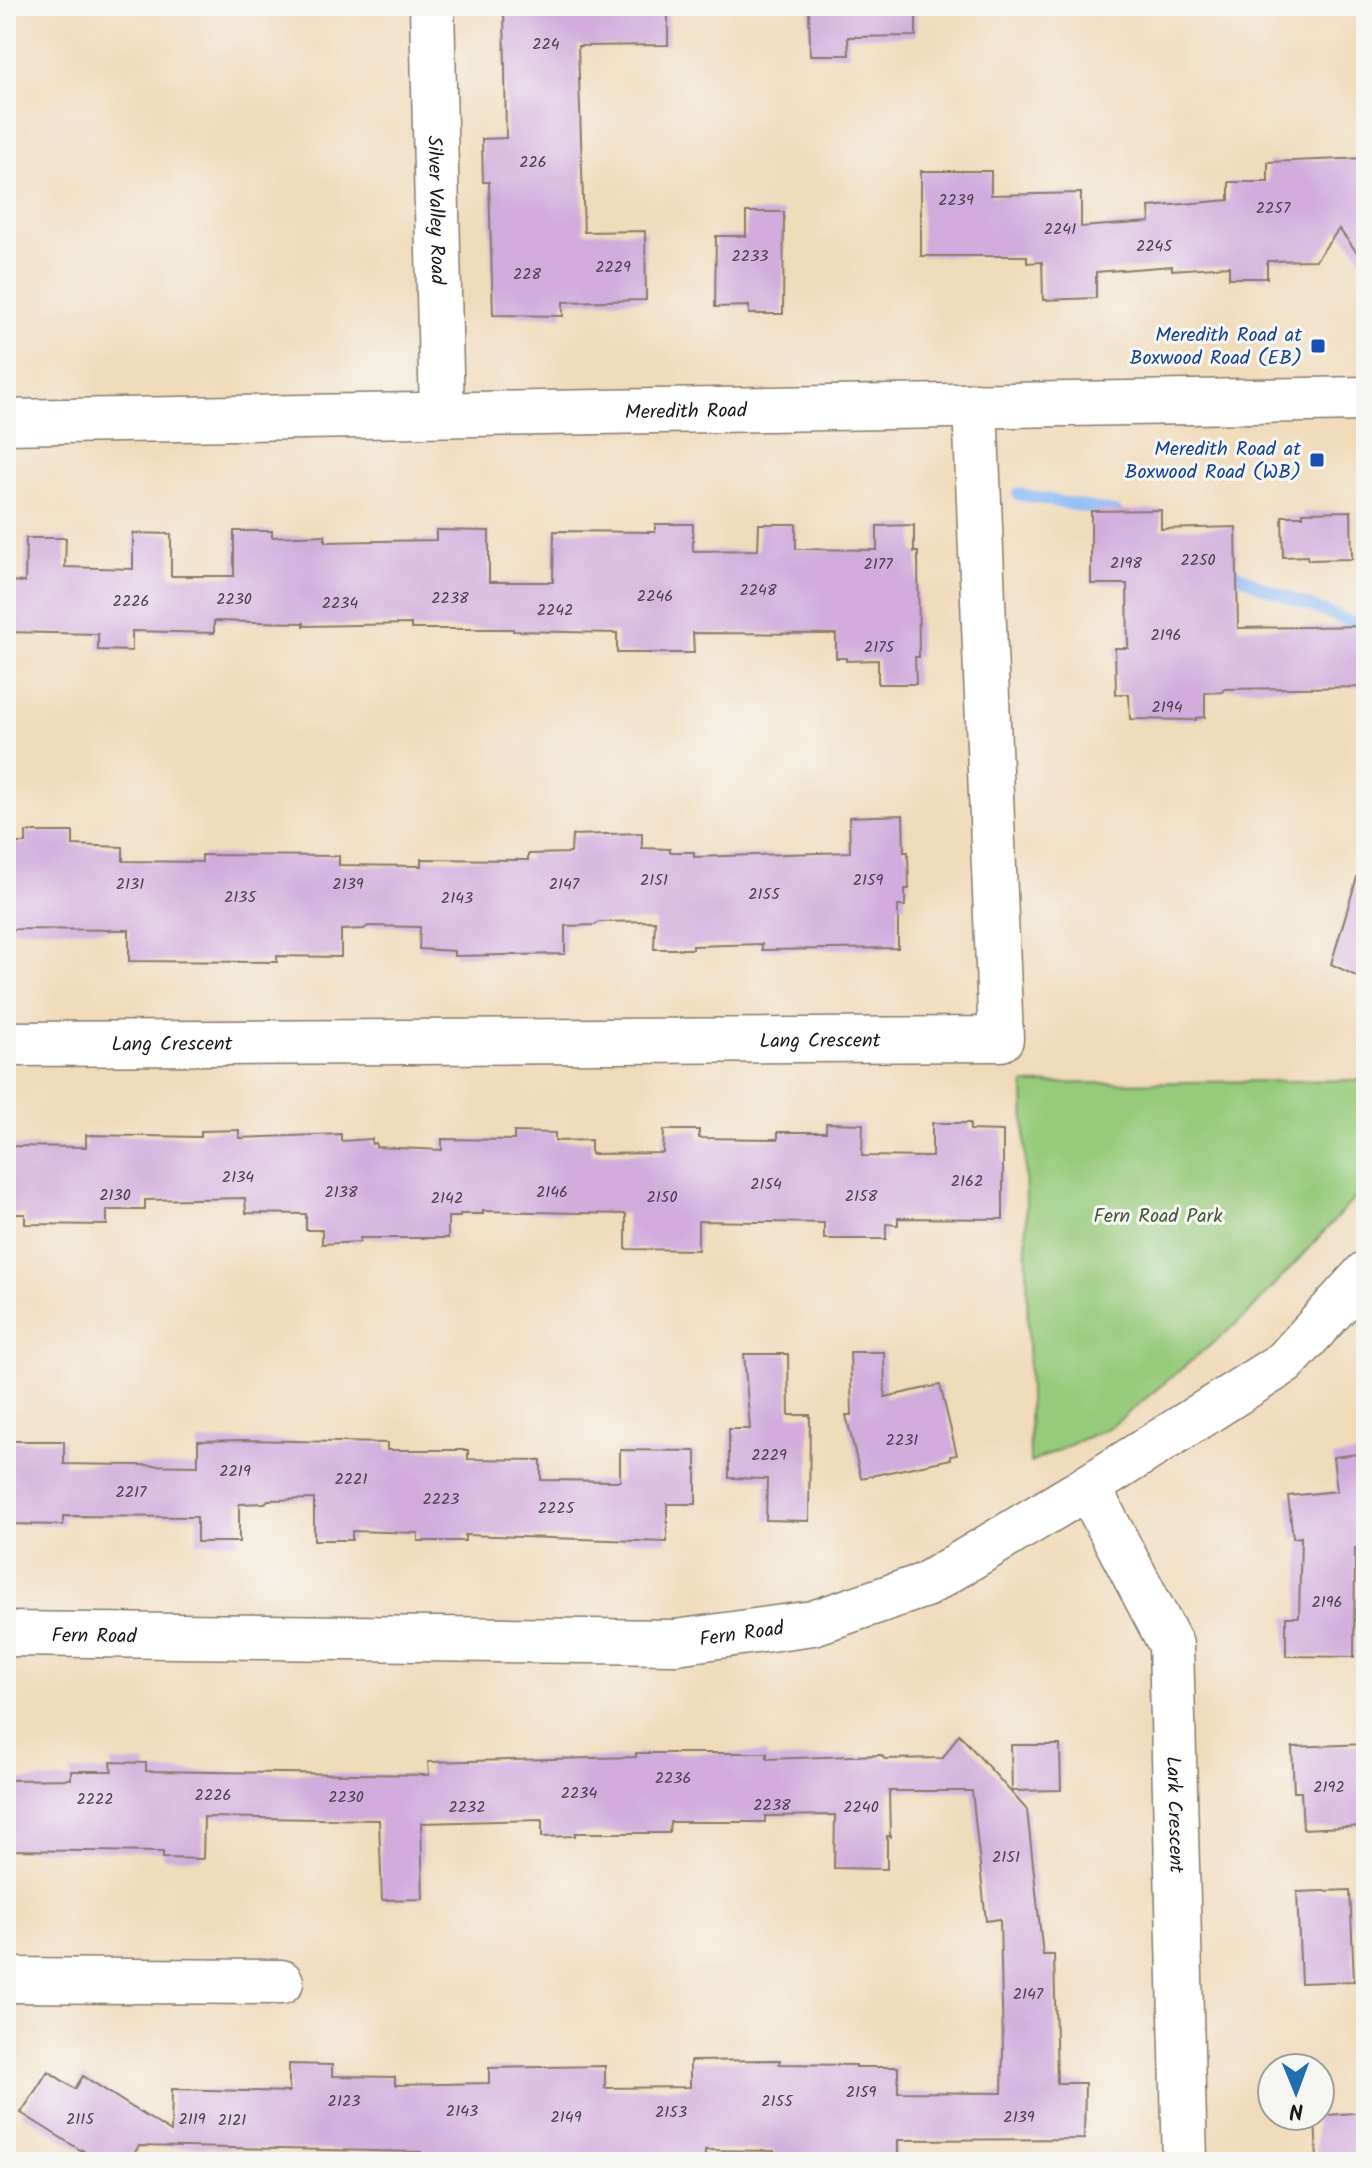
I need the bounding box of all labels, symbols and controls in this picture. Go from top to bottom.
house number: 224 [532,32,560,57]
street label: Silver Valley Road [417,135,453,286]
house number: 226 [519,150,547,175]
house number: 2239 [938,188,974,213]
house number: 2257 [1256,196,1291,221]
house number: 2241 [1044,217,1076,242]
house number: 2245 [1136,234,1173,259]
house number: 2233 [732,244,768,269]
house number: 2229 [595,255,631,280]
house number: 228 [513,262,541,287]
place label: Meredith Road at Boxwood Road (EB) [1130,320,1302,375]
marker: Meredith Road at Boxwood Road (EB) [1309,337,1327,355]
street label: Meredith Road [625,395,748,430]
place label: Meredith Road at Boxwood Road (WB) [1125,434,1301,489]
marker: Meredith Road at Boxwood Road (WB) [1308,451,1326,469]
house number: 2250 [1180,548,1216,573]
house number: 2198 [1110,551,1142,576]
house number: 2177 [863,552,893,577]
house number: 2248 [739,578,777,603]
house number: 2246 [637,584,673,609]
house number: 2238 [431,586,469,611]
house number: 2230 [216,587,252,612]
house number: 2226 [113,589,149,614]
house number: 2234 [322,591,358,616]
house number: 2242 [537,598,573,623]
house number: 2196 [1150,623,1182,648]
house number: 2175 [864,635,896,660]
house number: 2194 [1152,695,1183,720]
house number: 2151 [640,868,668,893]
house number: 2159 [853,868,884,893]
house number: 2131 [116,872,144,897]
house number: 2139 [332,872,364,897]
house number: 2147 [549,872,580,897]
house number: 2155 [748,882,781,907]
house number: 2135 [224,885,257,910]
house number: 2143 [441,886,473,911]
street label: Lang Crescent [759,1026,881,1058]
street label: Lang Crescent [111,1029,233,1061]
house number: 2134 [222,1165,254,1190]
house number: 2162 [951,1169,983,1194]
house number: 2154 [750,1172,782,1197]
house number: 2138 [324,1180,358,1205]
house number: 2146 [536,1180,568,1205]
house number: 2130 [99,1183,131,1208]
house number: 2158 [845,1184,878,1209]
house number: 2150 [647,1185,677,1210]
house number: 2142 [431,1186,463,1211]
park label: Fern Road Park [1093,1201,1223,1233]
house number: 2231 [886,1428,918,1453]
house number: 2229 [751,1443,787,1468]
house number: 2219 [219,1459,251,1484]
house number: 2221 [335,1467,367,1492]
house number: 2217 [116,1480,147,1505]
house number: 2223 [422,1487,460,1512]
house number: 2225 [538,1496,576,1521]
house number: 2196 [1311,1590,1343,1615]
street label: Fern Road [697,1613,787,1657]
street label: Fern Road [51,1621,138,1654]
street label: Lark Crescent [1156,1756,1191,1874]
house number: 2236 [655,1766,691,1791]
house number: 2192 [1313,1775,1345,1800]
house number: 2234 [561,1781,597,1806]
house number: 2226 [195,1783,231,1808]
house number: 2230 [328,1785,364,1810]
house number: 2222 [76,1787,114,1812]
house number: 2238 [753,1793,791,1818]
house number: 2232 [448,1795,486,1820]
house number: 2240 [843,1795,879,1820]
house number: 2151 [992,1845,1020,1870]
house number: 2147 [1013,1982,1044,2007]
north arrow [1256,2052,1336,2132]
house number: 2159 [846,2080,877,2105]
house number: 2123 [328,2089,360,2114]
house number: 2155 [761,2089,794,2114]
text: N [1289,2092,1304,2127]
house number: 2143 [446,2099,478,2124]
house number: 2153 [655,2100,687,2125]
house number: 2149 [551,2105,582,2130]
house number: 2139 [1003,2105,1035,2130]
house number: 2115 [66,2107,95,2132]
house number: 2119 [178,2107,206,2132]
house number: 2121 [218,2108,246,2133]

